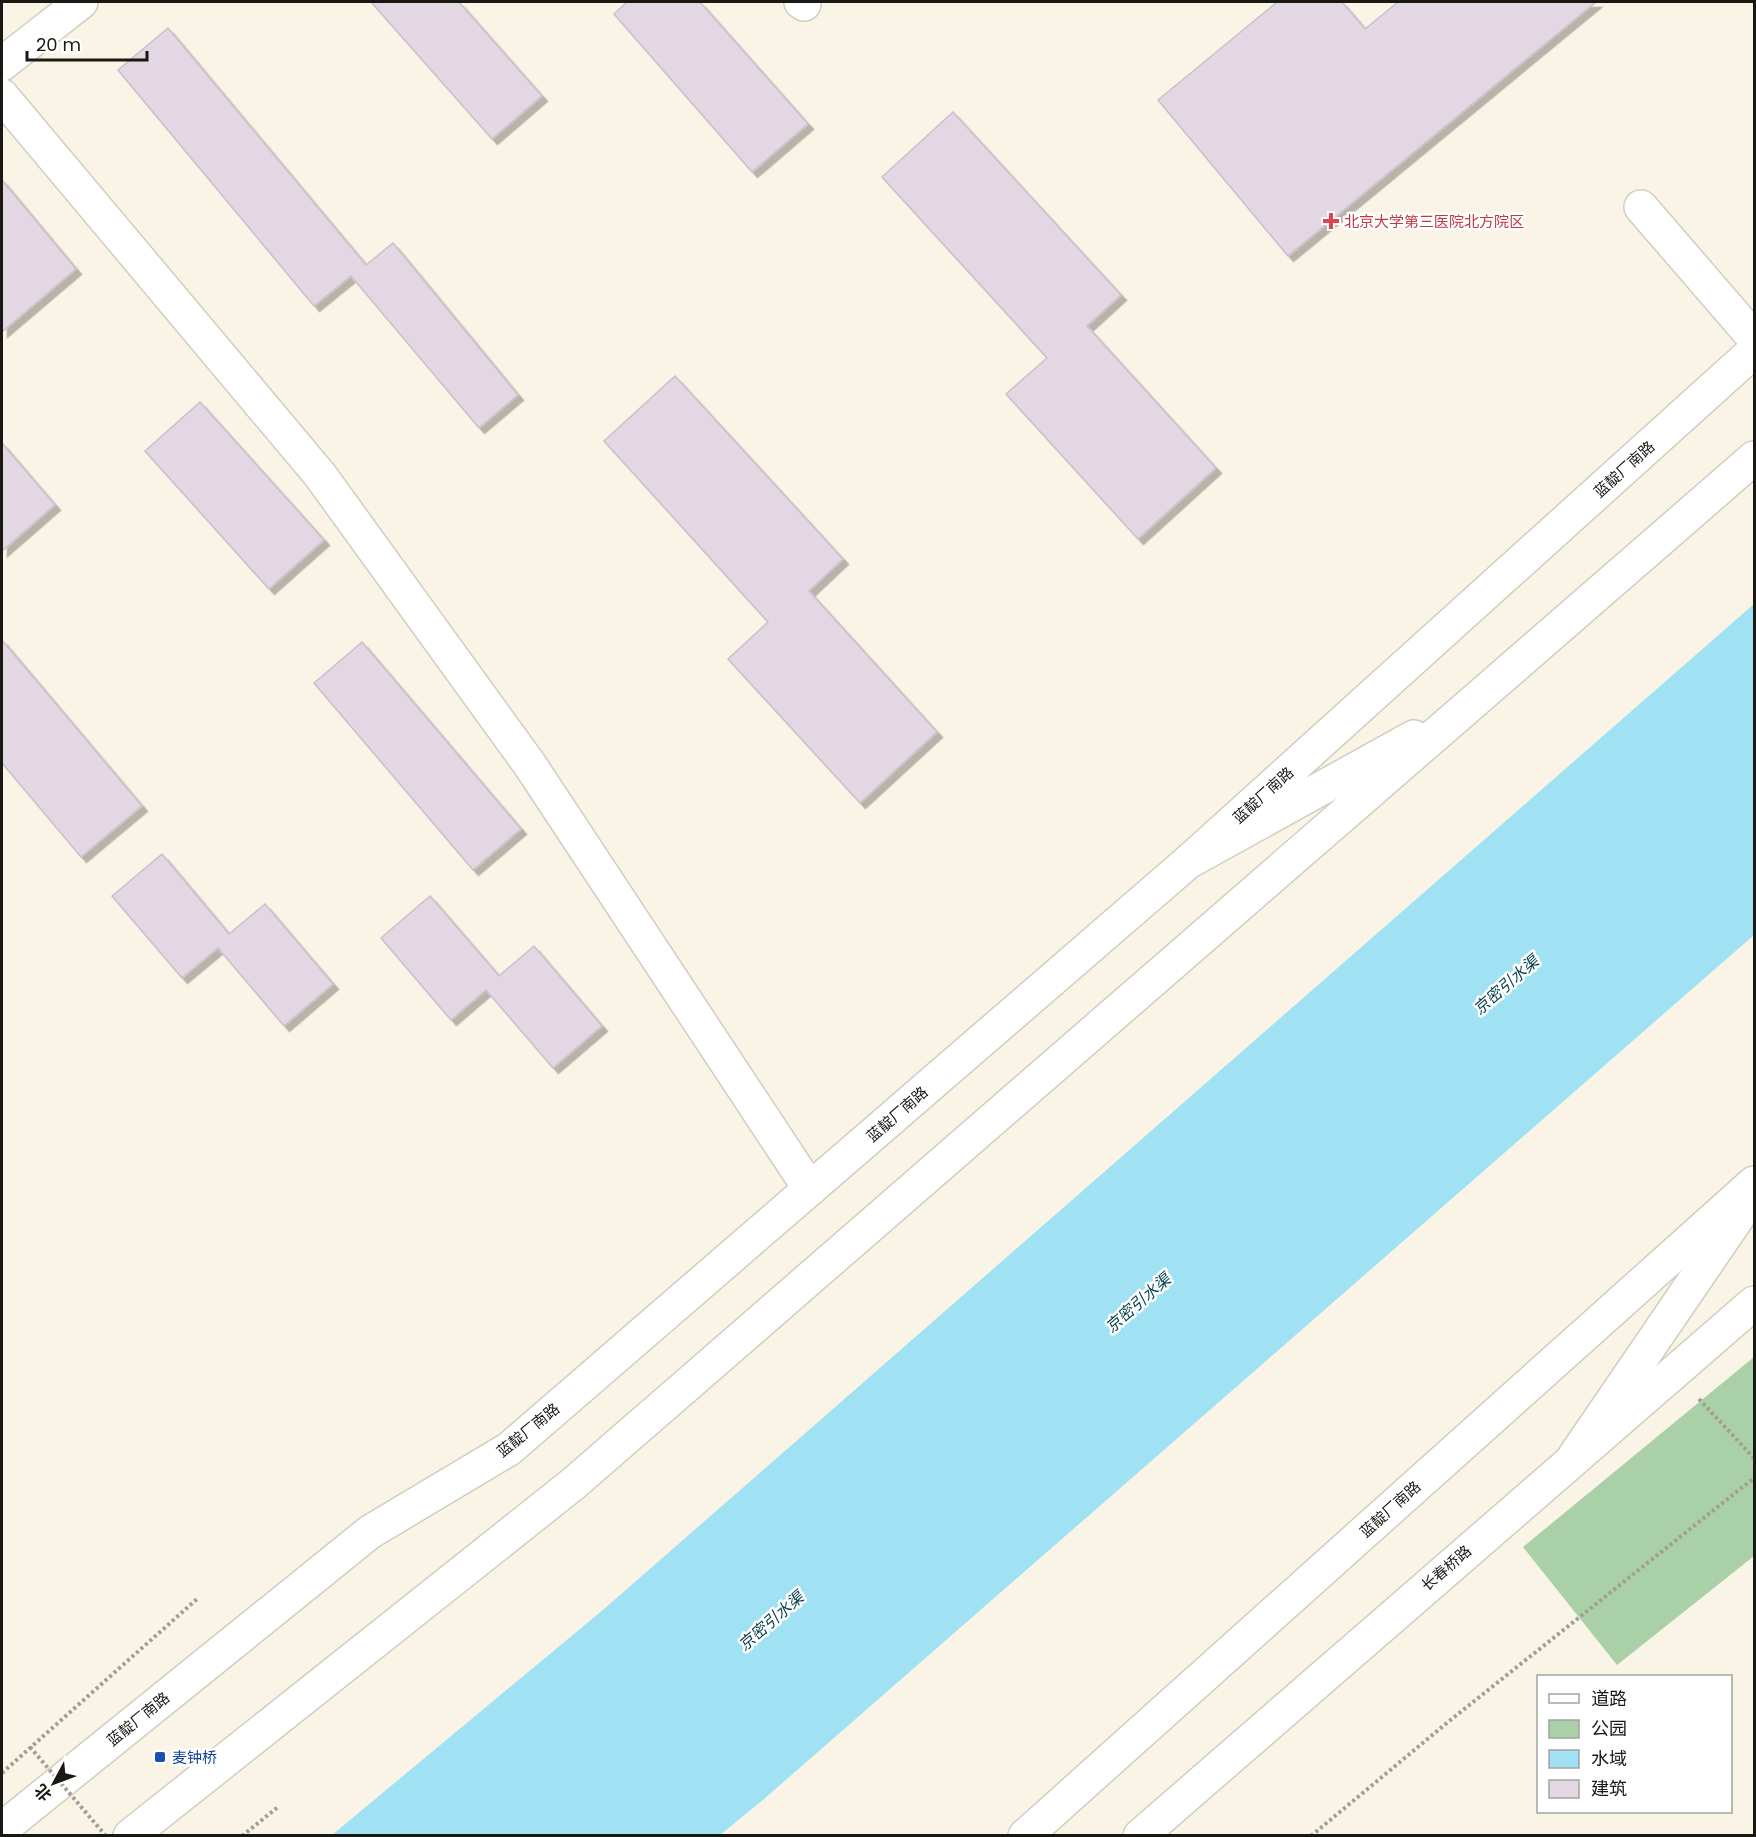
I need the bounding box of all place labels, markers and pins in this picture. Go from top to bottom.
place label: 北京大学第三医院北方院区 [1344,211,1524,232]
marker: 北京大学第三医院北方院区 [1322,212,1340,230]
place label: 麦钟桥 [172,1747,217,1768]
marker: 麦钟桥 [153,1750,167,1764]

